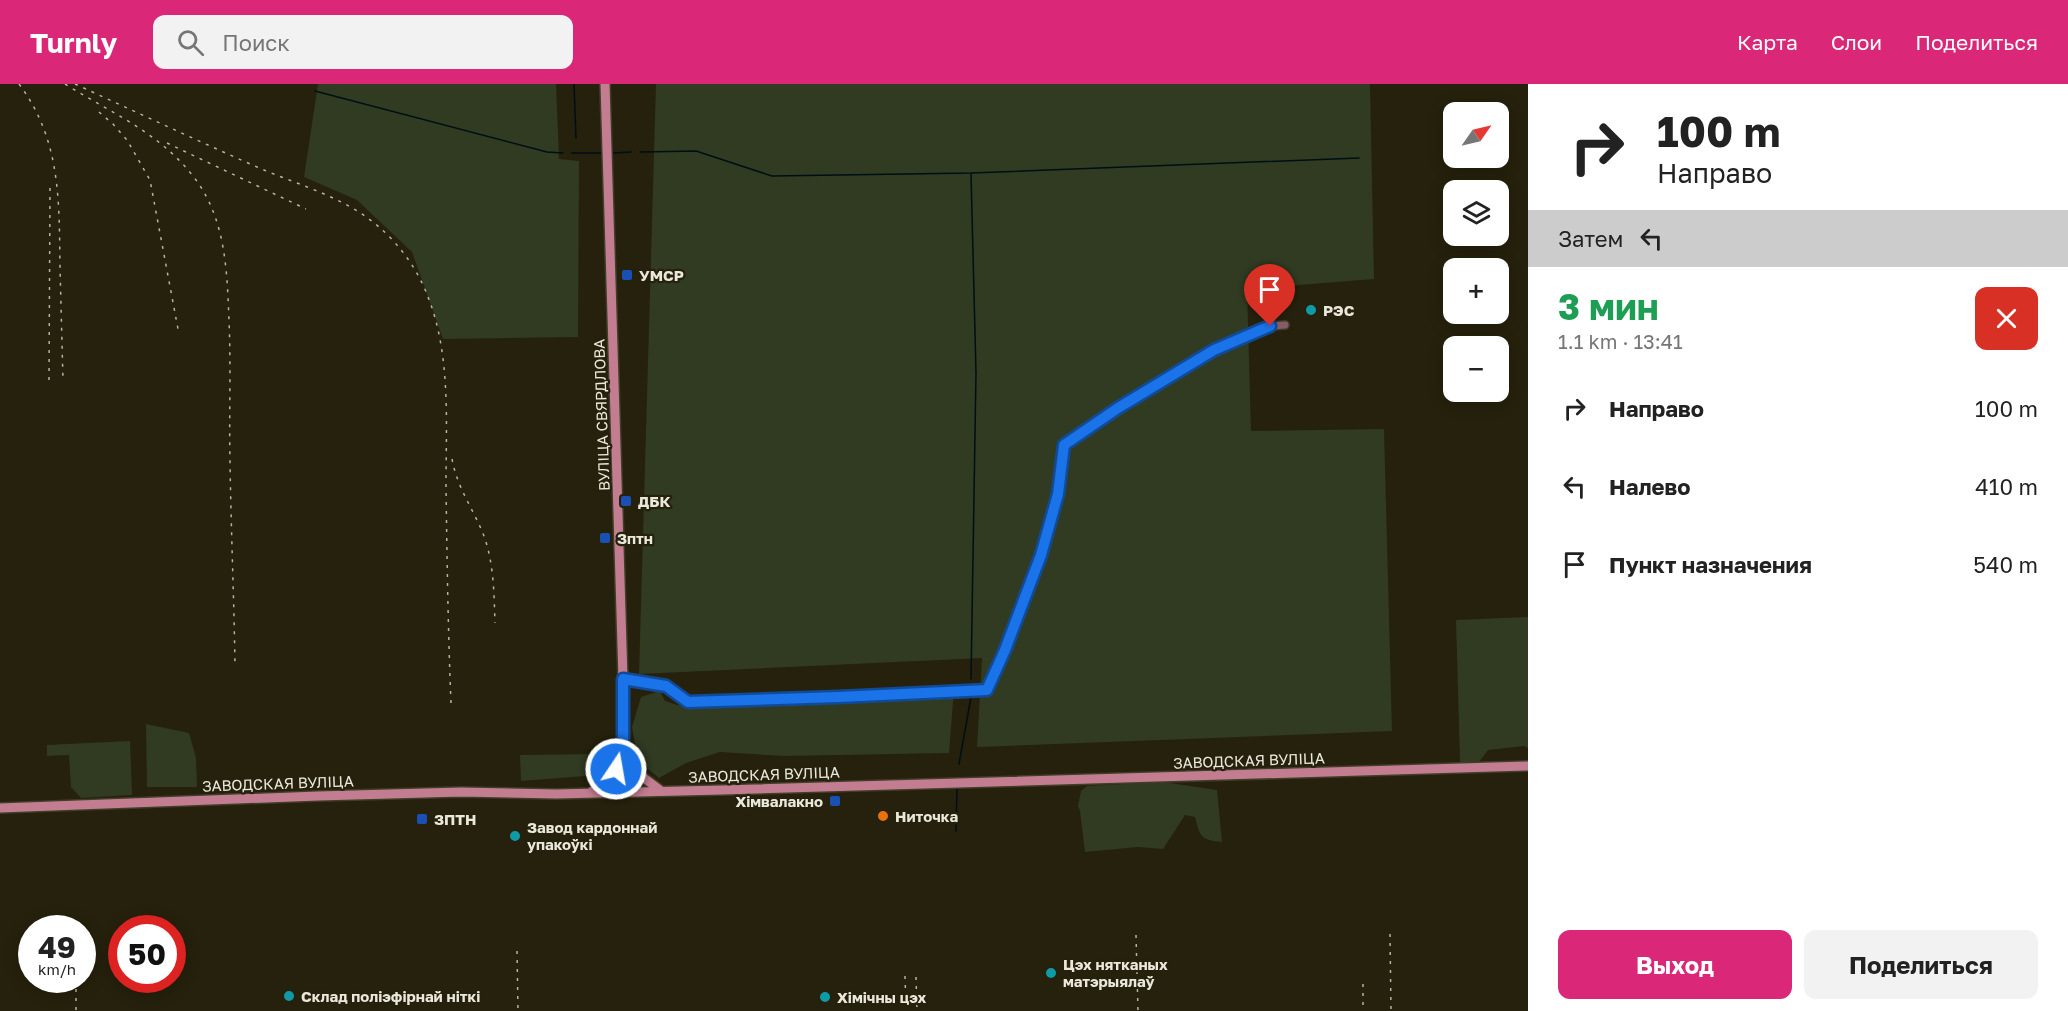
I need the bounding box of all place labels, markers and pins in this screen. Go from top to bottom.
pin [1244,264,1295,326]
place label: УМСР [639,266,684,284]
marker: УМСР [620,268,634,282]
place label: РЭС [1323,301,1355,319]
marker: РЭС [1304,303,1318,317]
place label: ДБК [638,492,670,510]
marker: ДБК [619,494,633,508]
place label: Зптн [617,529,653,547]
marker: Зптн [598,531,612,545]
place label: Хімвалакно [735,792,823,810]
marker: Хімвалакно [828,794,842,808]
place label: Ниточка [895,807,958,825]
marker: Ниточка [876,809,890,823]
place label: ЗПТН [434,810,476,828]
marker: ЗПТН [415,812,429,826]
place label: Завод кардоннай упакоўкі [527,818,657,853]
marker: Завод кардоннай упакоўкі [508,829,522,843]
place label: Цэх нятканых матэрыялаў [1063,955,1168,990]
marker: Цэх нятканых матэрыялаў [1044,966,1058,980]
place label: Склад поліэфірнай ніткі [301,987,480,1005]
place label: Хімічны цэх [837,988,926,1006]
marker: Склад поліэфірнай ніткі [282,989,296,1003]
marker: Хімічны цэх [818,990,832,1004]

